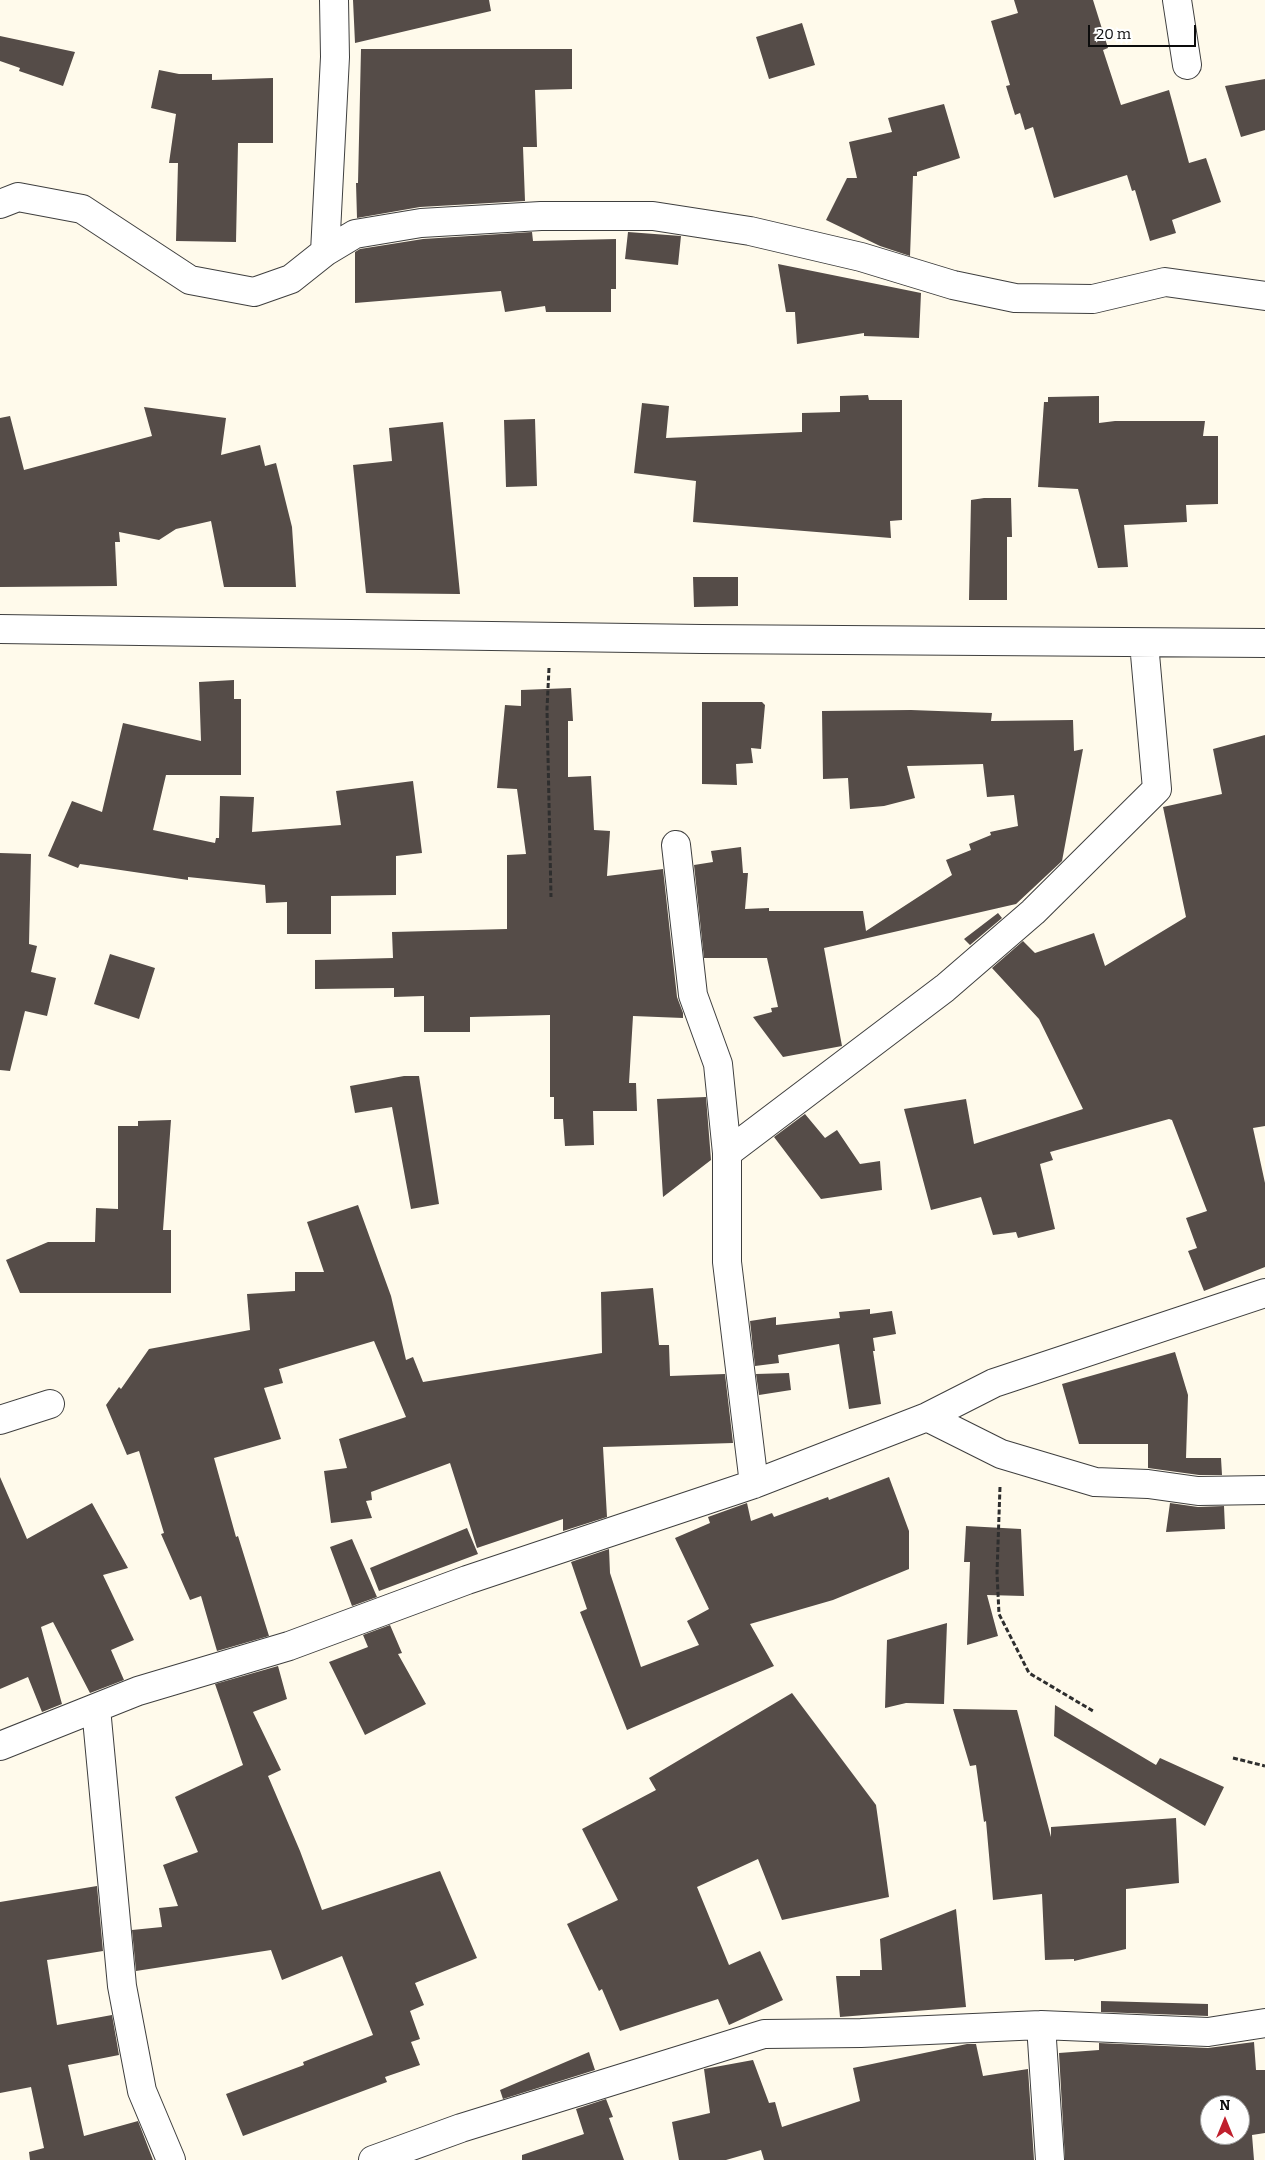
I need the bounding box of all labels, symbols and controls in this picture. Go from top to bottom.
scale bar [1090,15,1198,47]
text: 20 m [1096,25,1131,43]
north arrow [1200,2095,1250,2145]
text: N [1220,2097,1230,2114]

